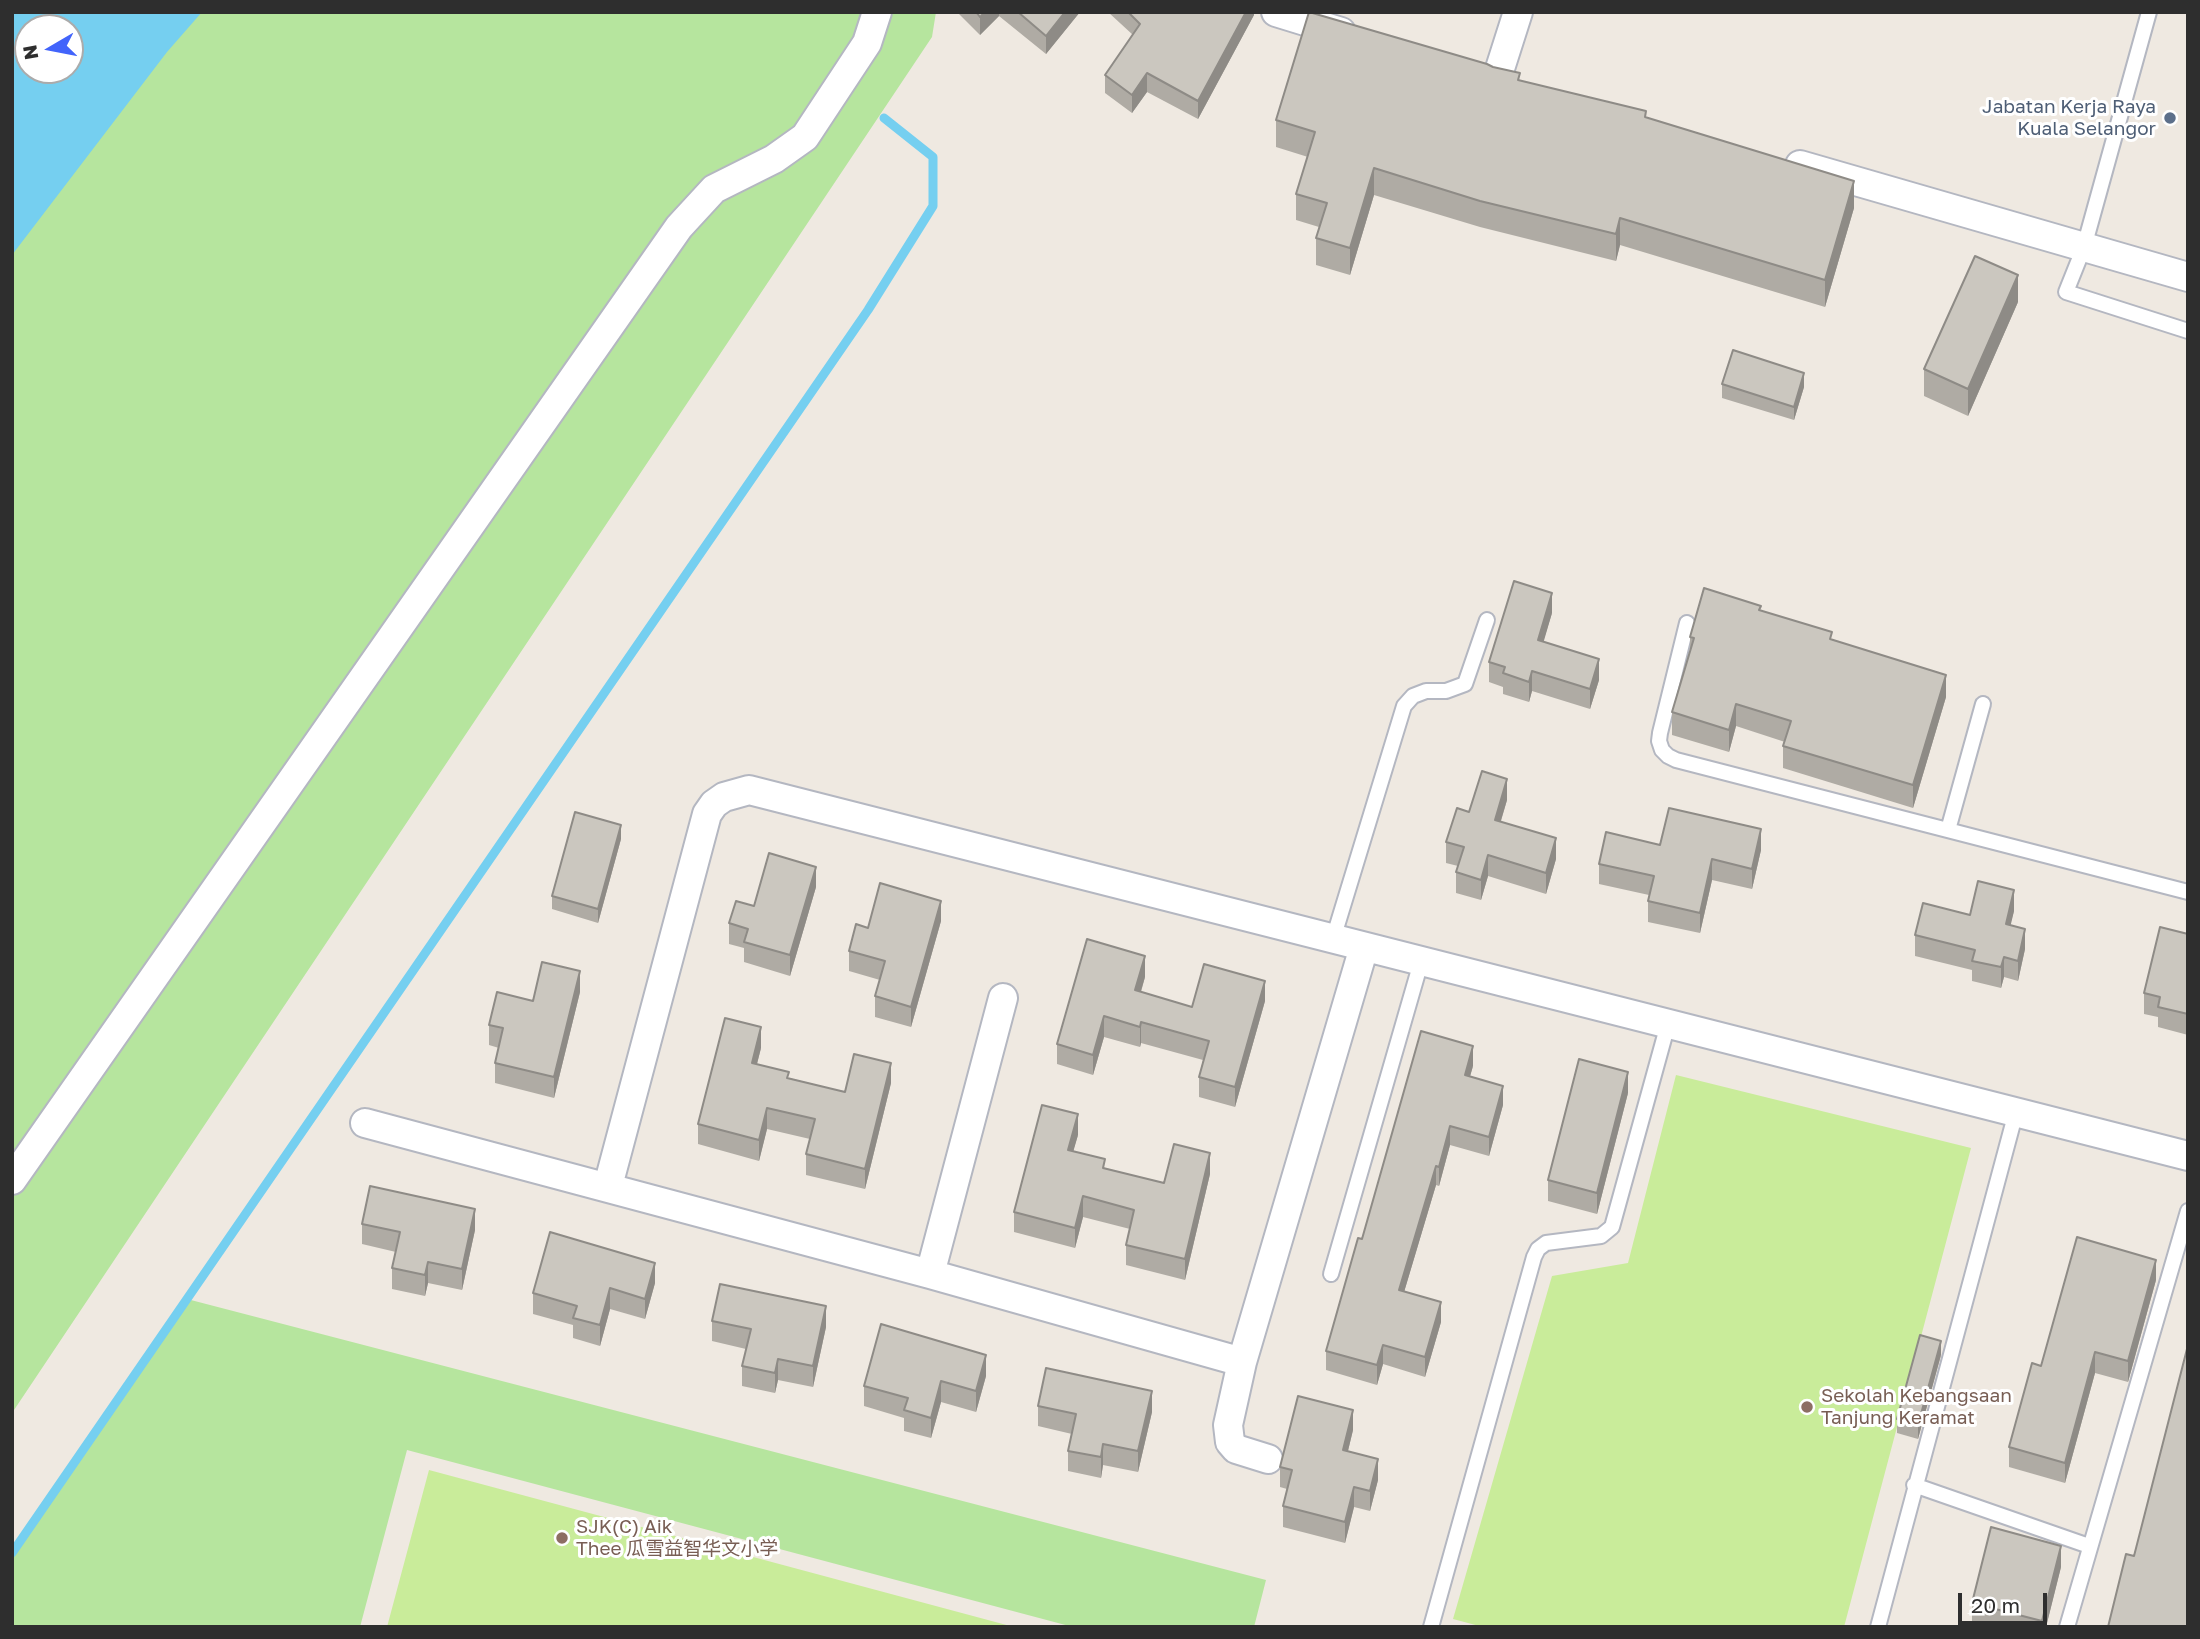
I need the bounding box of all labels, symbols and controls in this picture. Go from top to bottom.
north arrow [14,14,84,84]
text: N [17,43,42,62]
place label: Jabatan Kerja Raya Kuala Selangor [1982,96,2156,140]
marker: Jabatan Kerja Raya Kuala Selangor [2162,110,2178,126]
place label: Sekolah Kebangsaan Tanjung Keramat [1821,1385,2012,1429]
marker: Sekolah Kebangsaan Tanjung Keramat [1799,1399,1815,1415]
place label: SJK(C) Aik Thee 瓜雪益智华文小学 [576,1516,778,1560]
marker: SJK(C) Aik Thee 瓜雪益智华文小学 [554,1530,570,1546]
scale bar [1962,1580,2051,1624]
text: 20 m [1971,1592,2020,1618]

